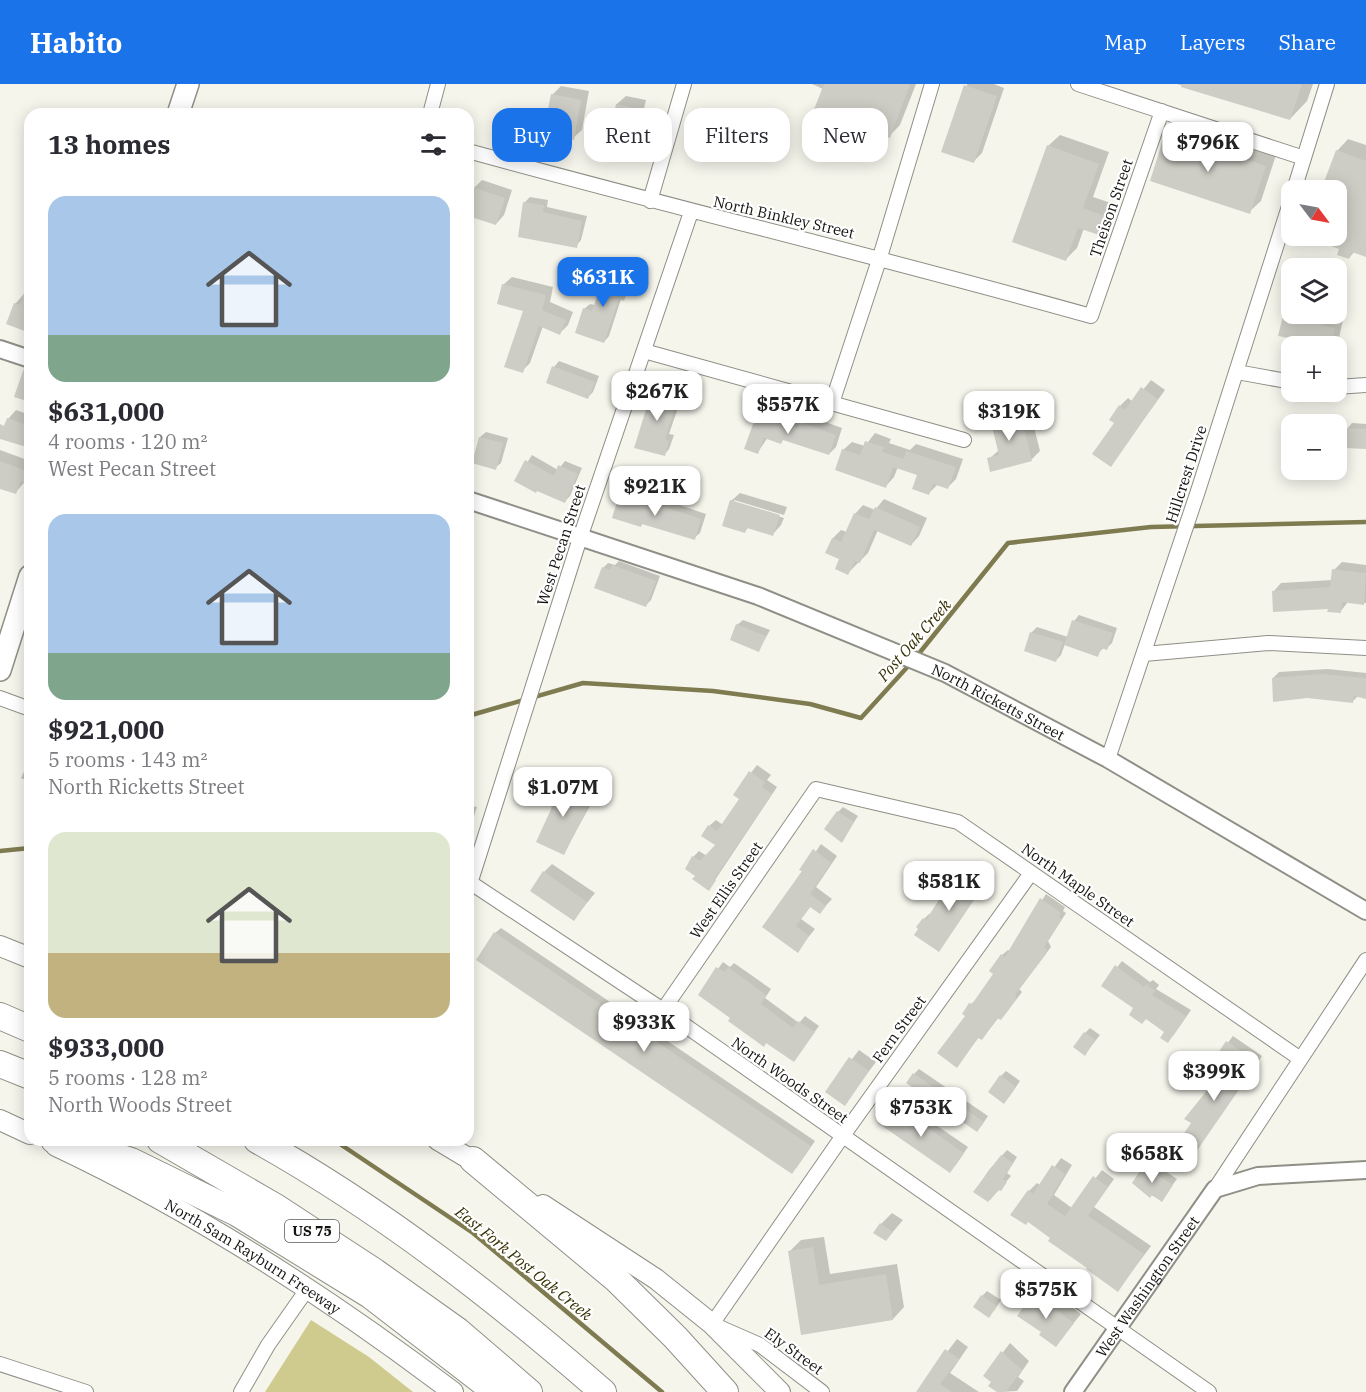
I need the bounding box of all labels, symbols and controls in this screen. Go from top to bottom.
text: Habito [30,24,122,61]
text: Map [1104,28,1147,56]
text: Layers [1180,28,1246,56]
text: Share [1279,28,1336,56]
chip: Buy [492,108,572,162]
chip: Rent [584,108,672,162]
chip: Filters [684,108,790,162]
chip: New [802,108,888,162]
pin: $796K [1166,122,1250,173]
text: 13 homes [48,127,170,161]
icon: filters [417,128,450,161]
text: $796K [1176,128,1240,155]
street label: Theison Street [1085,156,1137,260]
north arrow [1281,180,1347,246]
map controls [1281,180,1347,480]
street label: North Binkley Street [712,192,856,242]
icon: home [195,235,303,343]
pin: $631K [561,257,645,308]
button: layers [1281,258,1347,324]
text: $631K [571,263,635,290]
button: + [1281,336,1347,402]
pin: $267K [615,371,699,422]
text: $267K [625,377,689,404]
pin: $557K [746,384,830,435]
text: $557K [756,390,820,417]
pin: $319K [967,391,1051,442]
text: $631,000 [48,394,164,428]
text: $319K [977,397,1041,424]
button: − [1281,414,1347,480]
street label: Hillcrest Drive [1161,423,1211,525]
text: 4 rooms · 120 m² [48,428,207,455]
text: West Pecan Street [48,455,216,482]
pin: $921K [613,466,697,517]
text: $921K [623,472,687,499]
street label: West Pecan Street [532,482,590,608]
icon: home [195,553,303,661]
water label: Post Oak Creek [872,594,955,686]
street label: North Ricketts Street [929,659,1068,744]
text: $921,000 [48,712,164,746]
text: 5 rooms · 143 m² [48,746,207,773]
pin: $1.07M [514,767,612,818]
text: North Ricketts Street [48,773,245,800]
text: $1.07M [527,773,599,800]
street label: West Ellis Street [685,838,767,942]
street label: North Maple Street [1018,839,1138,931]
pin: $581K [907,861,991,912]
text: $581K [917,867,981,894]
icon: home [195,871,303,979]
street label: Fern Street [868,992,930,1066]
pin: $933K [602,1002,686,1053]
text: $933K [612,1008,676,1035]
text: $933,000 [48,1030,164,1064]
street label: North Woods Street [728,1033,852,1127]
pin: $399K [1172,1051,1256,1102]
text: $399K [1182,1057,1246,1084]
text: 5 rooms · 128 m² [48,1064,207,1091]
pin: $753K [879,1087,963,1138]
text: North Woods Street [48,1091,232,1118]
text: $753K [889,1093,953,1120]
pin: $658K [1110,1133,1194,1184]
text: $658K [1120,1139,1184,1166]
street label: North Sam Rayburn Freeway [162,1195,345,1318]
water label: East Fork Post Oak Creek [451,1201,597,1325]
street label: West Washington Street [1091,1212,1203,1361]
road number: US 75 [285,1220,339,1242]
pin: $575K [1004,1269,1088,1320]
text: $575K [1014,1275,1078,1302]
street label: Ely Street [761,1323,827,1379]

